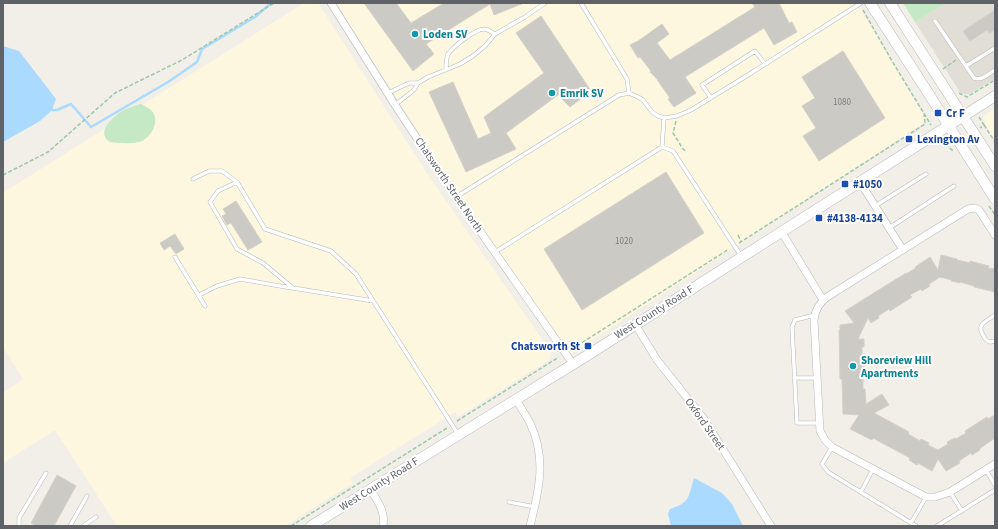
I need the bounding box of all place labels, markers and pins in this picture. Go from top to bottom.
place label: Loden SV [423,27,468,42]
marker: Loden SV [410,29,420,39]
place label: Emrik SV [560,86,604,101]
marker: Emrik SV [547,88,557,98]
place label: Cr F [946,106,965,121]
marker: Cr F [933,108,943,118]
place label: Lexington Av [917,132,980,147]
marker: Lexington Av [904,134,914,144]
place label: #1050 [853,177,882,192]
marker: #1050 [840,179,850,189]
place label: #4138-4134 [827,211,883,226]
marker: #4138-4134 [814,213,824,223]
place label: Chatsworth St [511,339,581,354]
marker: Chatsworth St [583,341,593,351]
place label: Shoreview Hill Apartments [860,353,932,381]
marker: Shoreview Hill Apartments [848,361,858,371]

